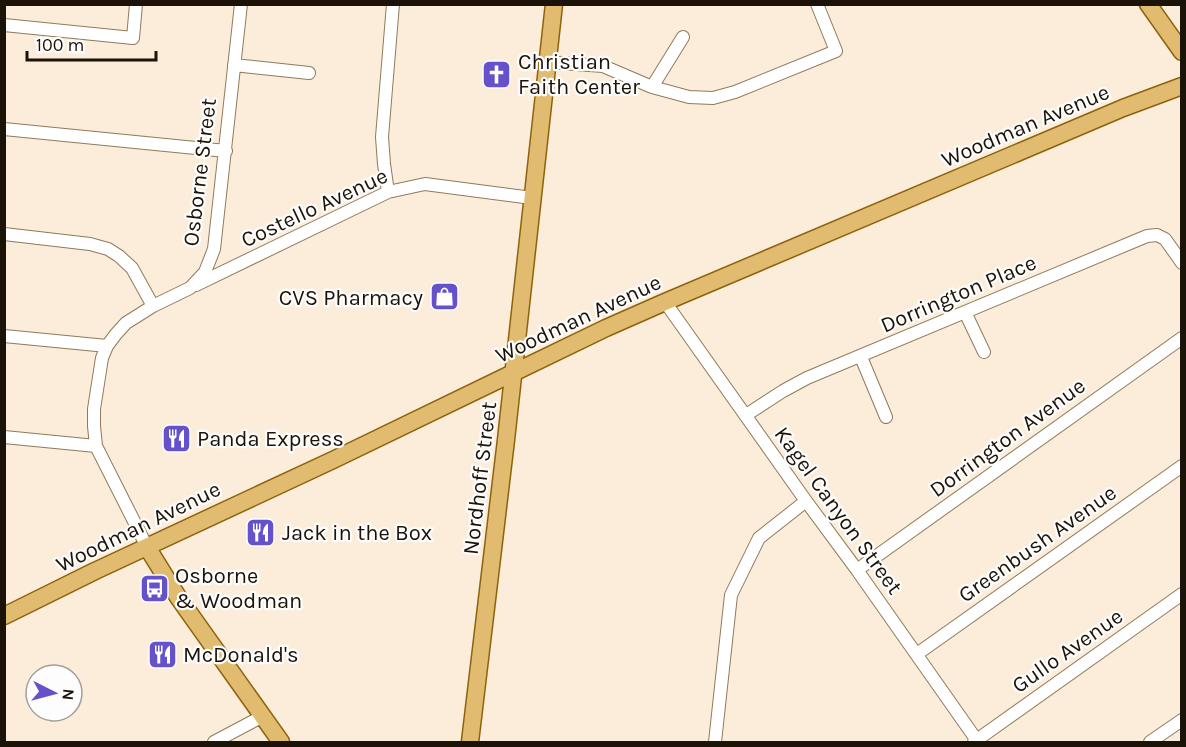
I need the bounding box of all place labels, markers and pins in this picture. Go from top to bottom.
place label: Christian Faith Center [518,49,640,100]
church icon: Christian Faith Center [481,58,513,90]
shop icon: CVS Pharmacy [428,281,460,313]
place label: CVS Pharmacy [279,285,423,311]
restaurant icon: Panda Express [160,422,192,454]
place label: Panda Express [197,426,344,452]
restaurant icon: Jack in the Box [245,516,277,548]
place label: Jack in the Box [282,520,432,546]
place label: Osborne & Woodman [175,563,302,614]
bus stop icon: Osborne & Woodman [138,572,170,604]
restaurant icon: McDonald's [146,638,178,670]
place label: McDonald's [183,642,299,668]

